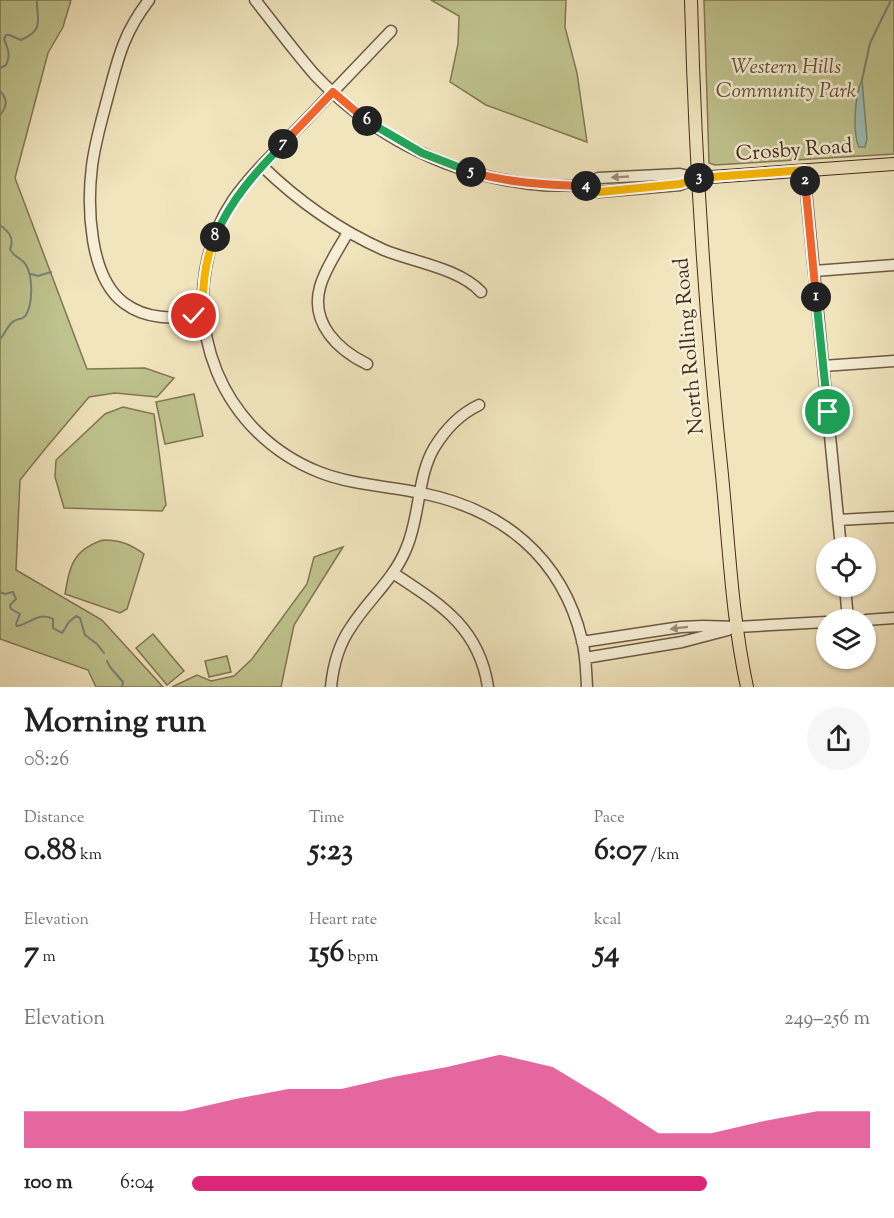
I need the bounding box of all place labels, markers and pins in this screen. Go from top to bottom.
pin: 6 [352,106,382,136]
pin: 7 [268,129,298,159]
pin: 5 [456,157,486,187]
pin: 3 [684,163,714,193]
pin: 2 [790,166,820,196]
pin: 4 [571,171,601,201]
pin: 8 [200,222,230,252]
pin: 1 [801,282,831,312]
pin [168,290,219,341]
pin [802,386,853,437]

